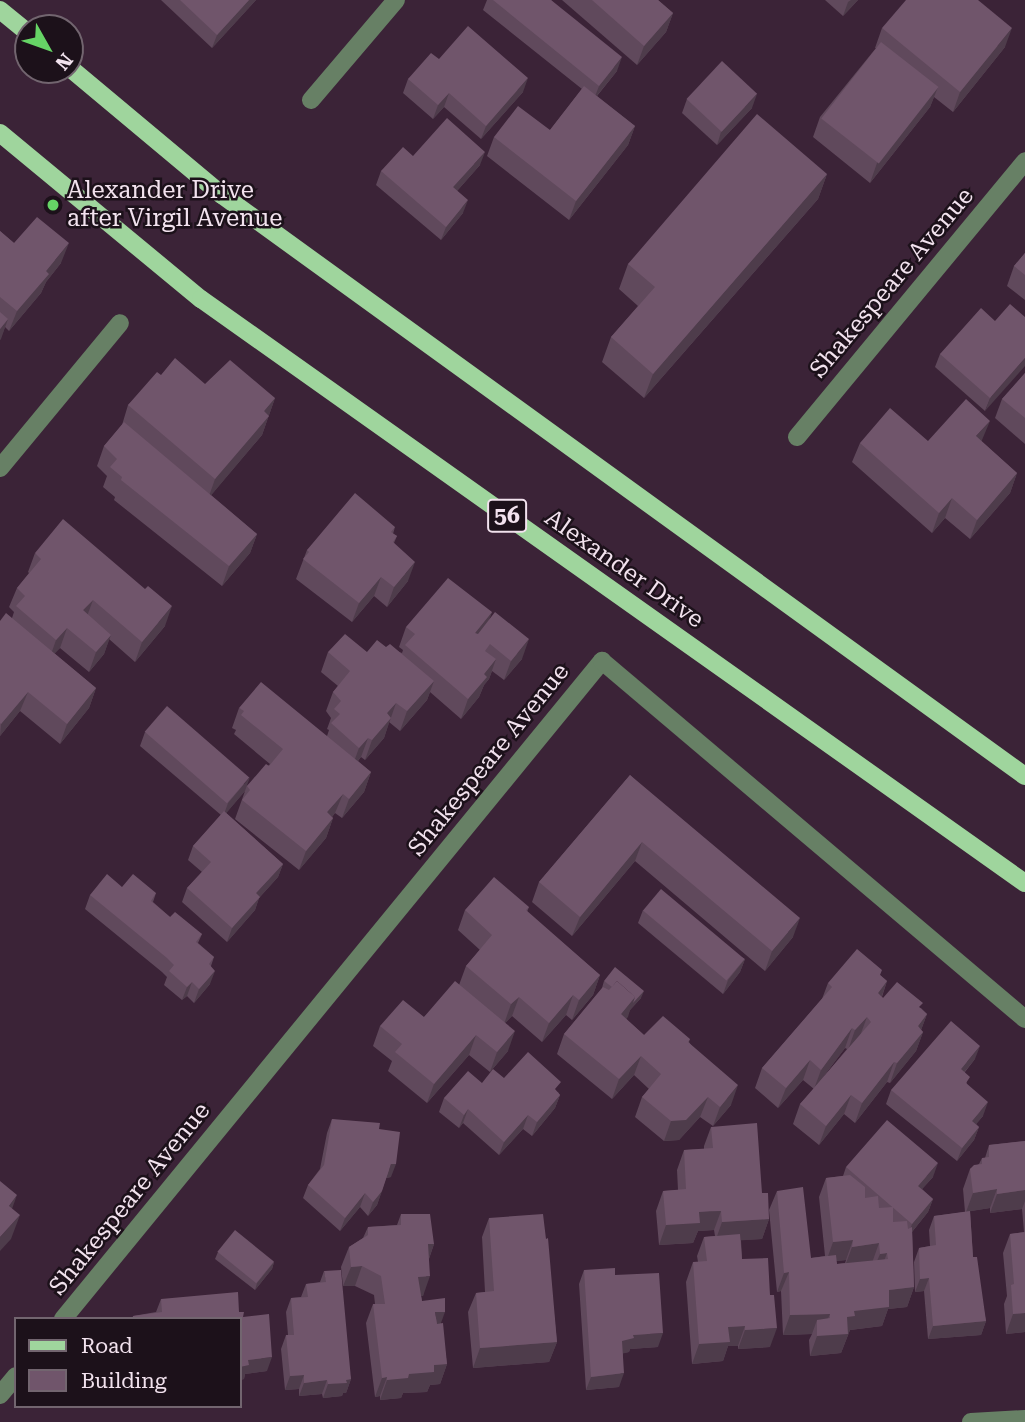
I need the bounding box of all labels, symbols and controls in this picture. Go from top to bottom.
north arrow [14,14,84,84]
text: N [50,49,77,75]
place label: Alexander Drive after Virgil Avenue [67,177,282,233]
street label: Shakespeare Avenue [804,182,980,384]
marker: Alexander Drive after Virgil Avenue [45,197,61,213]
road number: 56 [486,496,528,536]
street label: Alexander Drive [539,504,709,634]
street label: Shakespeare Avenue [403,658,575,862]
street label: Shakespeare Avenue [44,1097,216,1301]
legend [14,1317,242,1408]
text: Road [81,1334,133,1358]
text: Building [81,1369,167,1393]

